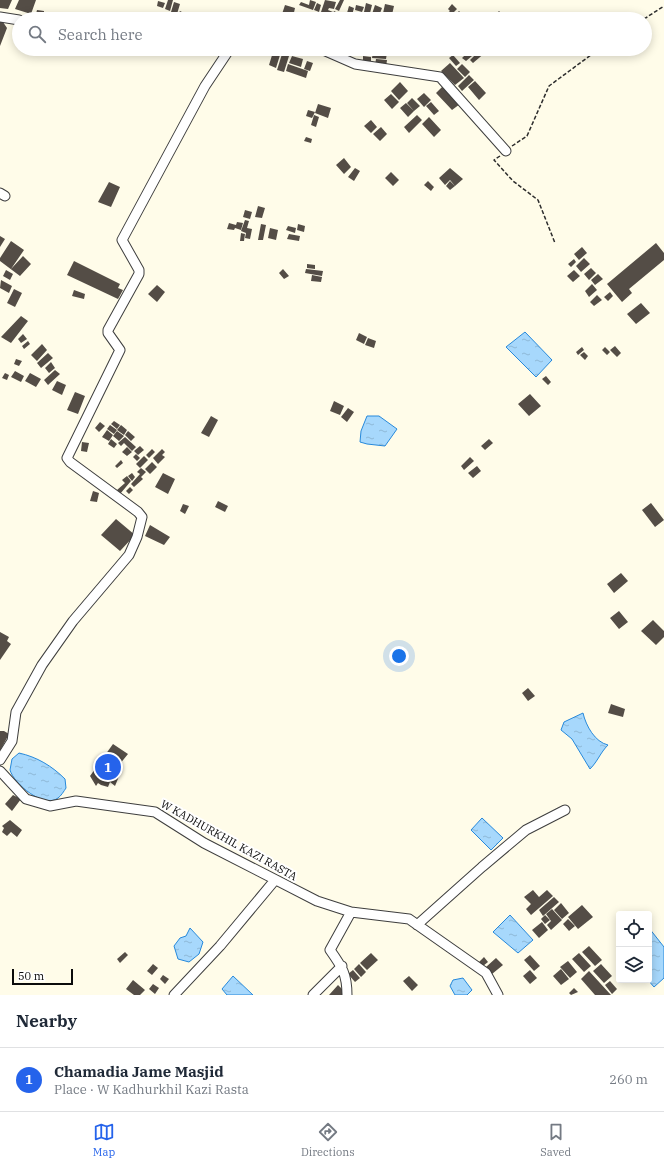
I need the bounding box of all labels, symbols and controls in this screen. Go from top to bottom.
search box [12,12,652,56]
icon: search [26,23,48,45]
text: Search here [58,25,143,44]
your location [389,646,409,666]
pin: 1 [95,752,121,782]
street label: W KADHURKHIL KAZI RASTA [158,797,300,884]
map controls [616,911,652,983]
button: locate [616,911,652,947]
button: layers [616,947,652,983]
scale bar [12,967,73,986]
text: 50 m [18,969,44,983]
text: Nearby [16,1010,77,1032]
text: Chamadia Jame Masjid [54,1062,224,1081]
text: 1 [25,1071,33,1088]
text: 260 m [609,1071,648,1088]
text: Place · W Kadhurkhil Kazi Rasta [54,1081,249,1098]
tab: Map [93,1121,115,1159]
tab: Directions [301,1121,355,1159]
tab: Saved [540,1121,571,1159]

